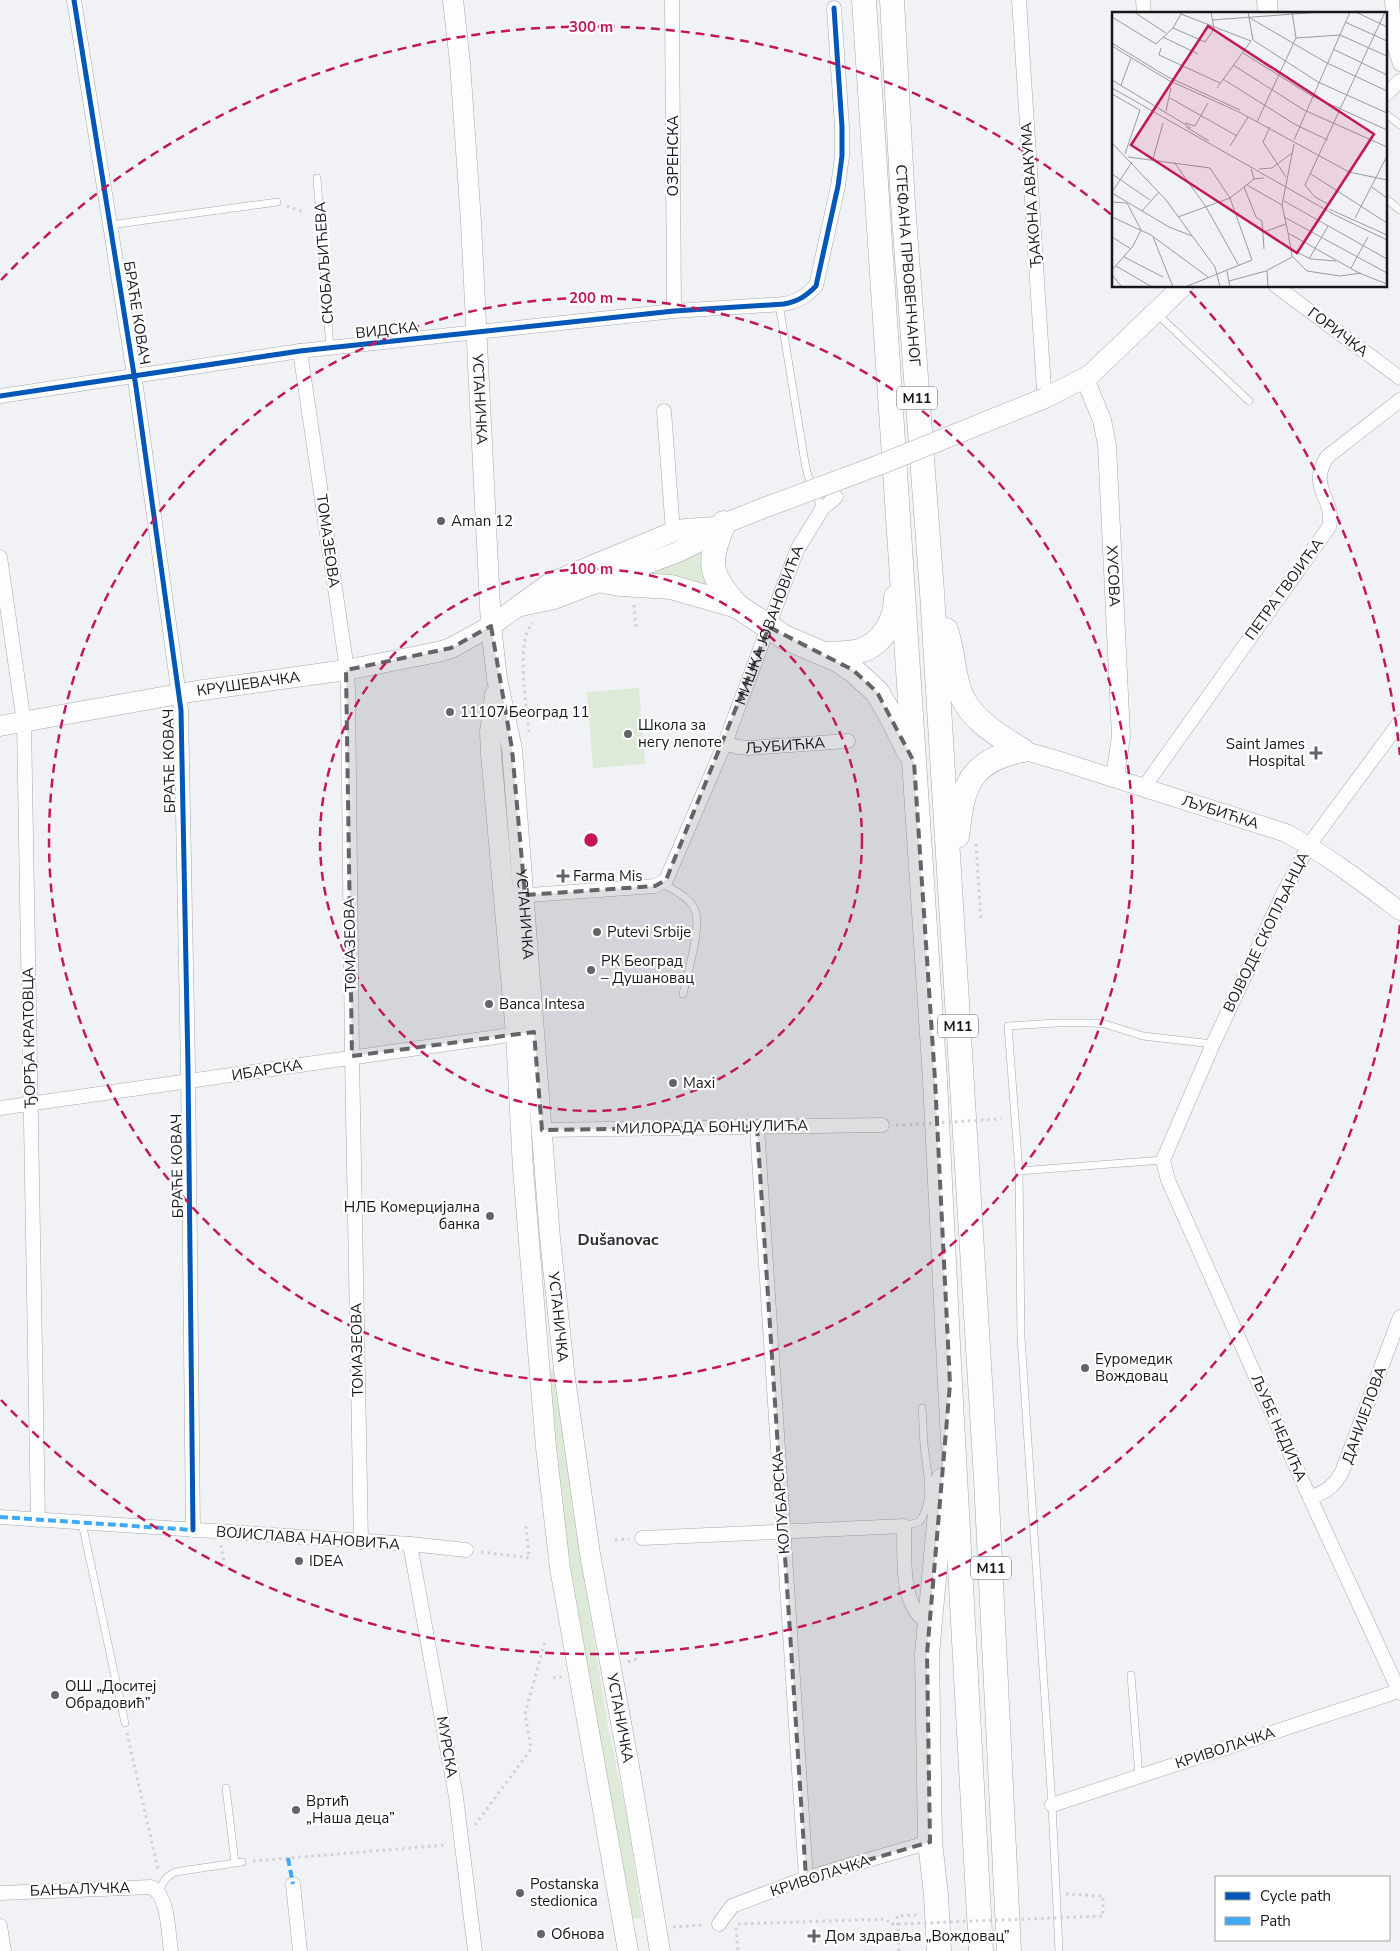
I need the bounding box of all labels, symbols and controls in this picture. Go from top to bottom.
inset map [1112,12,1388,288]
text: 300 m [569,17,613,37]
street label: ОЗРЕНСКА [663,115,683,197]
street label: ЂАКОНА АВАКУМА [1016,122,1046,268]
street label: СТЕФАНА ПРВОВЕНЧАНОГ [891,164,925,367]
street label: СКОБАЉИЋЕВА [310,201,338,325]
street label: БРАЋЕ КОВАЧ [119,260,155,366]
text: 200 m [569,288,613,308]
street label: ГОРИЧКА [1304,303,1372,361]
street label: ВИДСКА [354,317,420,343]
street label: УСТАНИЧКА [467,352,492,445]
road number: M11 [897,386,937,409]
street label: ТОМАЗЕОВА [312,493,344,589]
place label: Aman 12 [451,511,513,531]
marker: Aman 12 [435,515,447,527]
street label: ПЕТРА ГВОЈИЋА [1240,534,1328,644]
street label: МИШКА ЈОВАНОВИЋА [730,542,808,708]
street label: ХУСОВА [1102,545,1125,607]
text: 100 m [569,559,613,579]
street label: КРУШЕВАЧКА [195,667,301,701]
place label: 11107 Београд 11 [460,702,590,722]
marker: 11107 Београд 11 [444,706,456,718]
street label: БРАЋЕ КОВАЧ [158,708,180,814]
place label: Школа за негу лепоте [638,715,722,752]
marker: Школа за негу лепоте [622,728,634,740]
street label: ЉУБИЋКА [745,733,826,758]
place label: Saint James Hospital [1226,734,1306,771]
marker: Saint James Hospital [1309,746,1323,760]
street label: ЉУБИЋКА [1179,790,1262,834]
centre of rings [582,831,600,849]
street label: ВОЈВОДЕ СКОПЉАНЦА [1218,848,1314,1016]
place label: Farma Mis [573,866,642,886]
street label: УСТАНИЧКА [511,867,538,960]
marker: Farma Mis [557,870,569,882]
street label: ТОМАЗЕОВА [339,898,361,992]
place label: Putevi Srbije [607,922,691,942]
marker: Putevi Srbije [591,926,603,938]
place label: РК Београд – Душановац [601,951,694,988]
marker: РК Београд – Душановац [585,964,597,976]
street label: ЂОРЂА КРАТОВЦА [18,967,40,1109]
place label: Banca Intesa [499,994,585,1014]
marker: Banca Intesa [483,998,495,1010]
road number: M11 [938,1014,978,1038]
street label: ИБАРСКА [230,1055,304,1085]
place label: Maxi [683,1073,715,1093]
marker: Maxi [667,1077,679,1089]
street label: БРАЋЕ КОВАЧ [166,1113,188,1219]
street label: МИЛОРАДА БОНЏУЛИЋА [616,1115,808,1139]
place label: НЛБ Комерцијална банка [344,1197,480,1234]
marker: НЛБ Комерцијална банка [484,1210,496,1222]
district label: Dušanovac [577,1229,659,1251]
street label: УСТАНИЧКА [544,1270,573,1363]
street label: ТОМАЗЕОВА [346,1303,368,1397]
place label: Еуромедик Вождовац [1095,1349,1173,1386]
marker: Еуромедик Вождовац [1079,1362,1091,1374]
street label: ДАНИЈЕЛОВА [1337,1363,1391,1466]
street label: ЉУБЕ НЕДИЋА [1246,1371,1312,1485]
street label: КОЛУБАРСКА [767,1451,795,1555]
street label: ВОЈИСЛАВА НАНОВИЋА [215,1522,401,1554]
place label: IDEA [309,1551,344,1571]
marker: IDEA [293,1555,305,1567]
road number: M11 [971,1556,1011,1580]
street label: УСТАНИЧКА [602,1671,638,1765]
place label: ОШ „Доситеј Обрадовић” [65,1676,157,1713]
marker: ОШ „Доситеј Обрадовић” [49,1689,61,1701]
street label: МУРСКА [432,1715,462,1779]
street label: КРИВОЛАЧКА [1173,1722,1277,1774]
place label: Вртић „Наша деца” [306,1791,395,1828]
marker: Вртић „Наша деца” [290,1804,302,1816]
street label: КРИВОЛАЧКА [768,1850,872,1902]
place label: Postanska stedionica [530,1874,599,1911]
legend [1215,1876,1390,1941]
street label: БАЊАЛУЧКА [30,1877,131,1901]
text: Cycle path [1260,1886,1331,1906]
marker: Postanska stedionica [514,1887,526,1899]
text: Path [1260,1911,1291,1931]
place label: Обнова [551,1924,605,1944]
place label: Дом здравља „Вождовац” [825,1926,1010,1946]
marker: Обнова [535,1928,547,1940]
marker: Дом здравља „Вождовац” [807,1929,821,1943]

